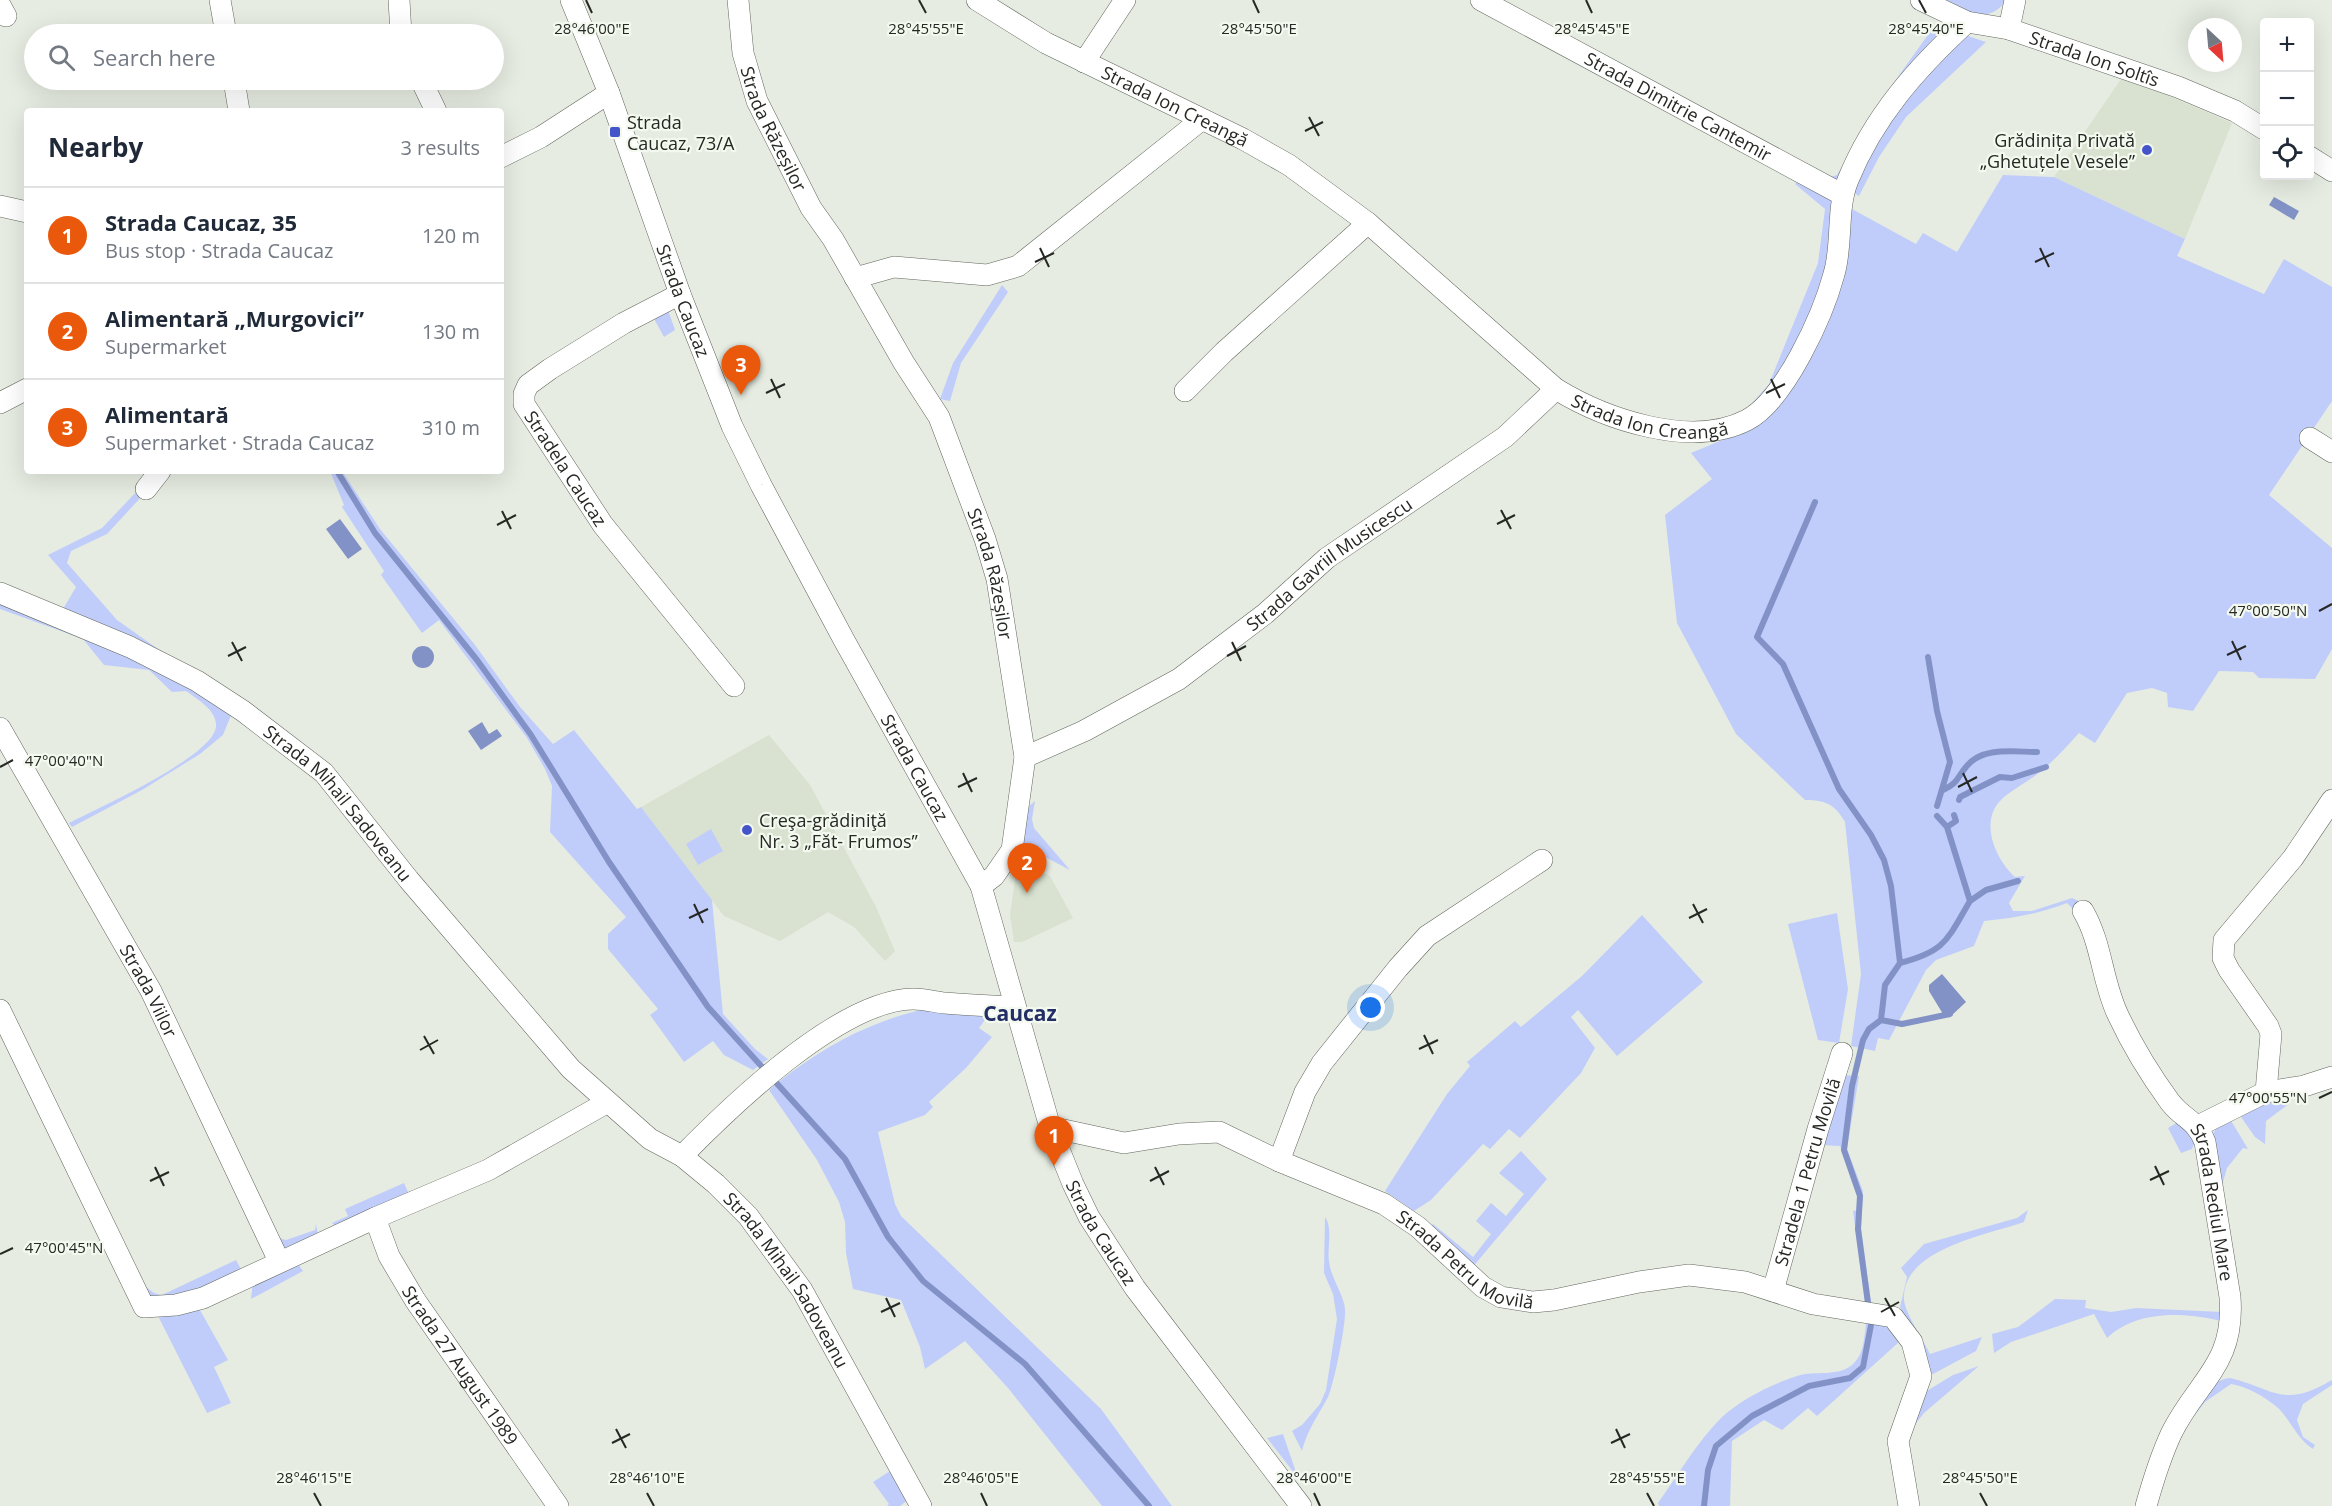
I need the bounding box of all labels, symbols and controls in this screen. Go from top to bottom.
text: 28°46'00"E [554,18,630,38]
text: 28°45'55"E [888,18,964,38]
text: 28°45'50"E [1221,18,1297,38]
text: 28°45'45"E [1554,18,1630,38]
text: 28°45'40"E [1888,18,1964,38]
north arrow [2188,18,2242,72]
map controls [2260,18,2314,180]
button: + [2260,18,2314,72]
search box [24,24,504,90]
street label: Strada Ion Soltîs [2026,25,2163,92]
icon: search [45,41,78,74]
text: Search here [93,42,216,72]
street label: Strada Dimitrie Cantemir [1581,46,1776,167]
street label: Strada Ion Creangă [1098,60,1253,152]
street label: Strada Răzeșilor [735,63,813,196]
button: − [2260,72,2314,126]
place label: Strada Caucaz, 73/A [627,110,735,155]
marker: Strada Caucaz, 73/A [608,125,622,139]
button: locate [2260,126,2314,180]
place label: Grădinița Privată „Ghetuțele Vesele” [1980,128,2136,173]
text: Nearby [48,129,143,165]
text: 3 results [400,134,480,161]
marker: Grădinița Privată „Ghetuțele Vesele” [2140,143,2154,157]
text: Strada Caucaz, 35 [105,207,297,237]
text: 1 [62,222,73,249]
text: 120 m [422,222,480,249]
text: Bus stop · Strada Caucaz [105,237,333,264]
street label: Strada Caucaz [651,241,716,361]
text: Alimentară „Murgovici” [105,303,364,333]
text: 2 [62,318,73,345]
text: 130 m [422,318,480,345]
text: Supermarket [105,333,227,360]
pin: 3 [722,346,760,395]
street label: Strada Ion Creangă [1568,388,1730,444]
text: Alimentară [105,399,229,429]
street label: Stradela Caucaz [519,406,613,531]
text: 3 [62,414,73,441]
text: 310 m [422,414,480,441]
text: Supermarket · Strada Caucaz [105,429,374,456]
street label: Strada Gavriil Musicescu [1241,492,1417,636]
street label: Strada Răzeșilor [962,505,1018,642]
text: 47°00'50"N [2229,600,2307,620]
street label: Strada Caucaz [876,710,954,825]
street label: Strada Mihail Sadoveanu [259,719,417,886]
text: 47°00'40"N [25,750,103,770]
place label: Creşa-grădiniţă Nr. 3 „Făt- Frumos” [759,808,919,853]
marker: Creşa-grădiniţă Nr. 3 „Făt- Frumos” [740,823,754,837]
pin: 2 [1008,844,1046,893]
street label: Strada Viilor [115,940,183,1042]
your location [1356,993,1385,1022]
district label: Caucaz [983,999,1057,1027]
street label: Stradela 1 Petru Movilă [1769,1075,1845,1268]
text: 47°00'55"N [2229,1087,2307,1107]
pin: 1 [1034,1116,1074,1166]
street label: Strada Rediul Mare [2185,1118,2239,1283]
street label: Strada Caucaz [1061,1176,1142,1290]
street label: Strada Mihail Sadoveanu [719,1187,854,1372]
street label: Strada Petru Movilă [1392,1204,1535,1314]
text: 47°00'45"N [25,1237,103,1257]
street label: Strada 27 August 1989 [397,1281,524,1450]
text: 28°46'15"E [276,1467,352,1487]
text: 28°46'10"E [609,1467,685,1487]
text: 28°46'05"E [943,1467,1019,1487]
text: 28°46'00"E [1276,1467,1352,1487]
text: 28°45'55"E [1609,1467,1685,1487]
text: 28°45'50"E [1942,1467,2018,1487]

